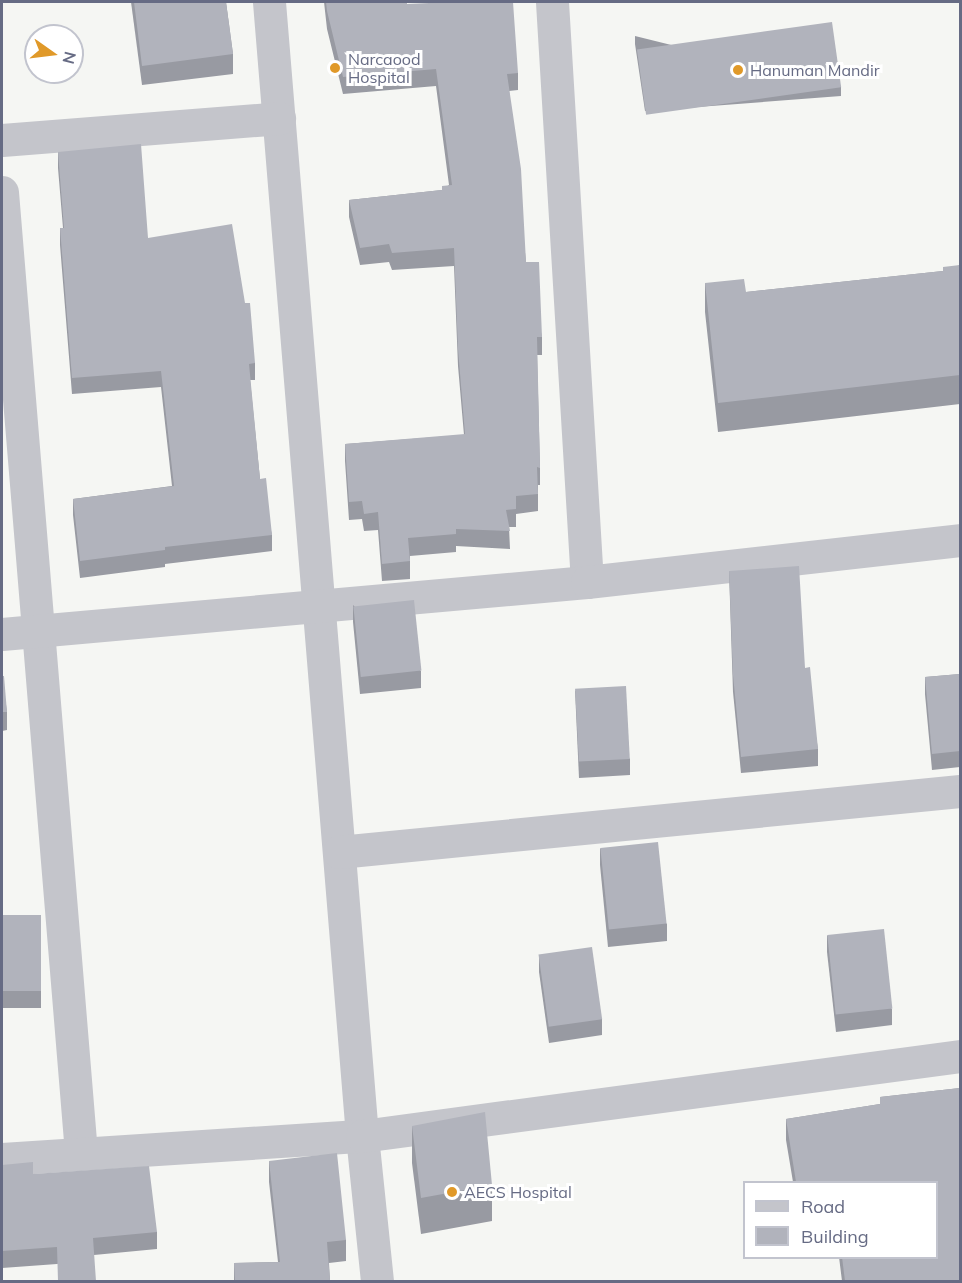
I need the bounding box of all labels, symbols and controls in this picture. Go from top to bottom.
north arrow [24,24,84,84]
place label: Narcaood Hospital [348,49,421,87]
text: N [58,50,81,66]
marker: Narcaood Hospital [326,59,344,77]
place label: Hanuman Mandir [750,60,880,80]
marker: Hanuman Mandir [731,63,745,77]
legend [743,1181,938,1259]
place label: AECS Hospital [464,1182,572,1202]
marker: AECS Hospital [445,1185,459,1199]
text: Road [801,1195,845,1218]
text: Building [801,1225,869,1248]

